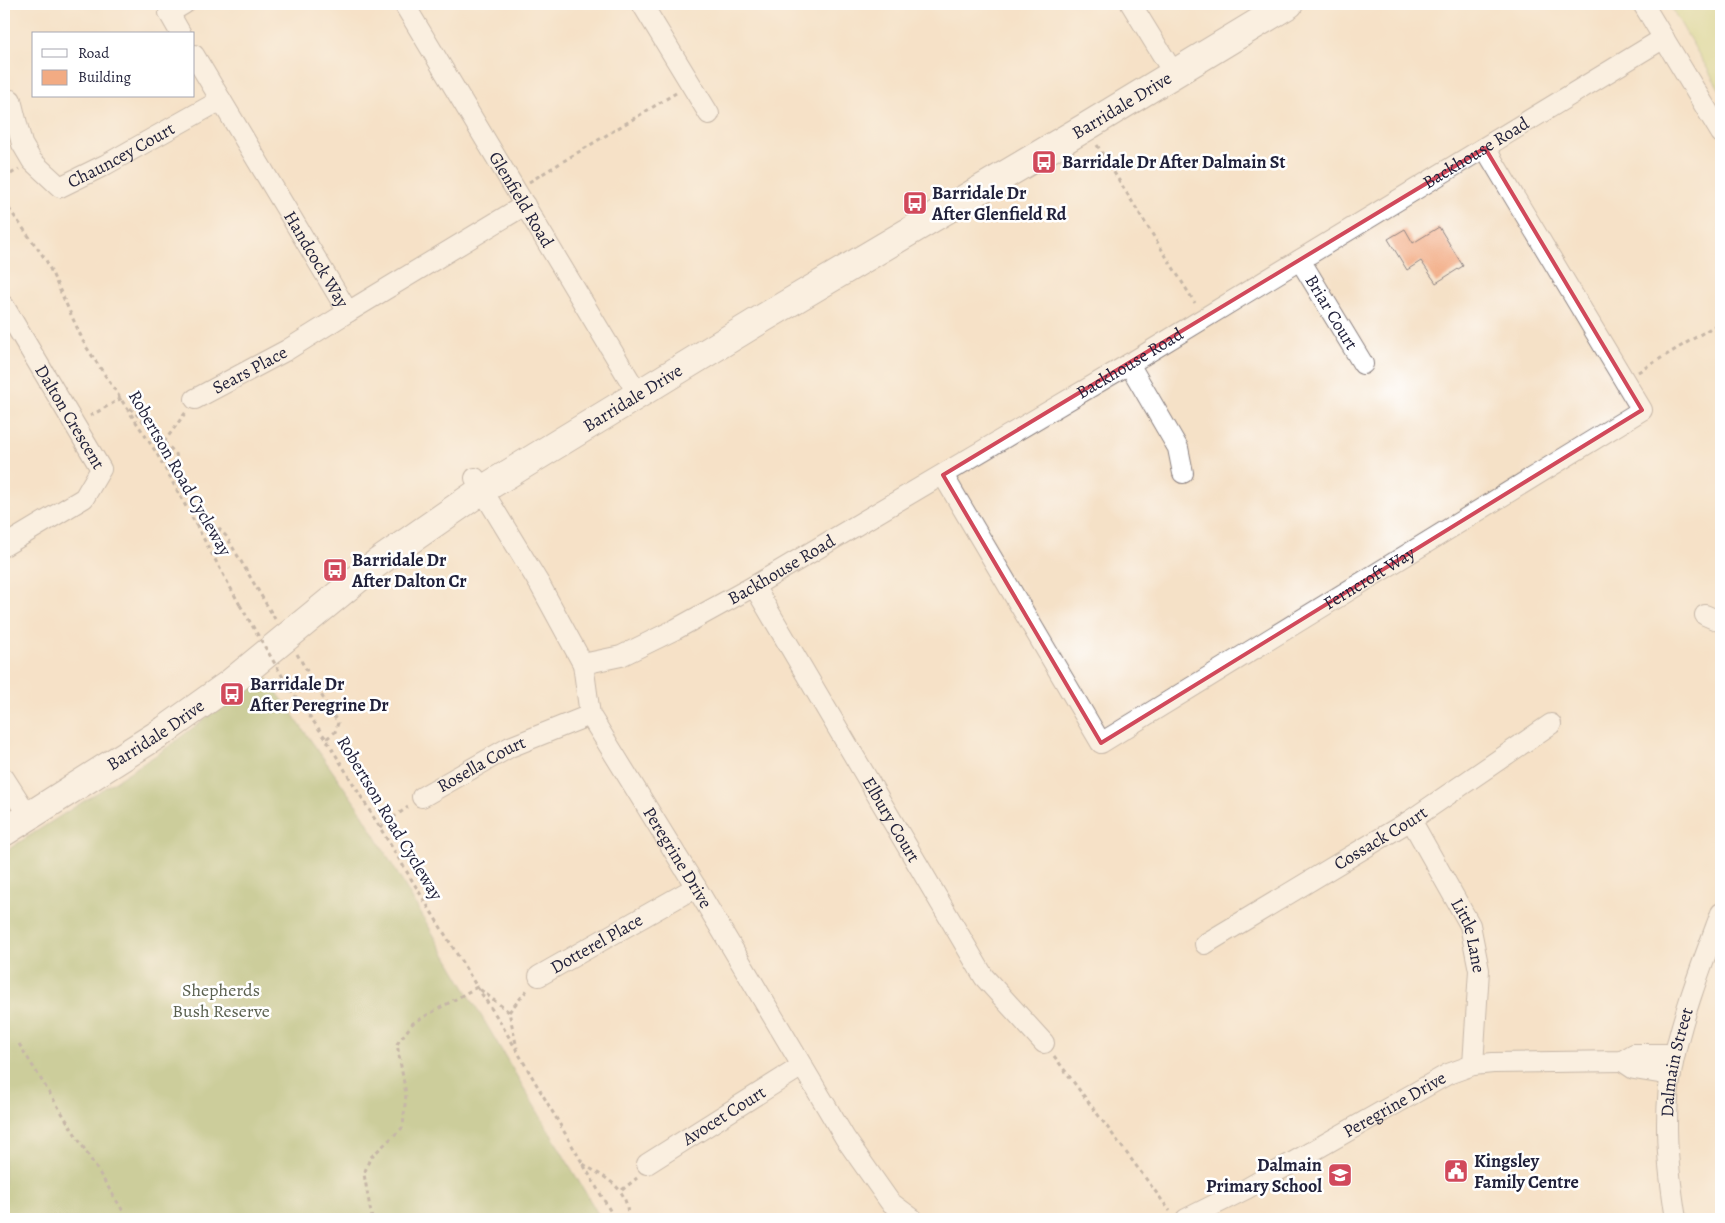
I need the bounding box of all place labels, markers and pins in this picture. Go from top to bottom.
bus stop icon: Barridale Dr After Dalmain St [1031,149,1057,175]
place label: Barridale Dr After Dalmain St [1062,150,1285,174]
place label: Barridale Dr After Glenfield Rd [931,181,1067,226]
bus stop icon: Barridale Dr After Glenfield Rd [902,190,928,216]
place label: Barridale Dr After Dalton Cr [351,548,467,593]
bus stop icon: Barridale Dr After Dalton Cr [322,557,348,583]
place label: Barridale Dr After Peregrine Dr [249,672,389,717]
bus stop icon: Barridale Dr After Peregrine Dr [219,681,245,707]
place label: Kingsley Family Centre [1474,1149,1579,1194]
place label: Dalmain Primary School [1206,1153,1322,1198]
public building icon: Kingsley Family Centre [1443,1158,1469,1184]
school or university icon: Dalmain Primary School [1327,1162,1353,1188]

